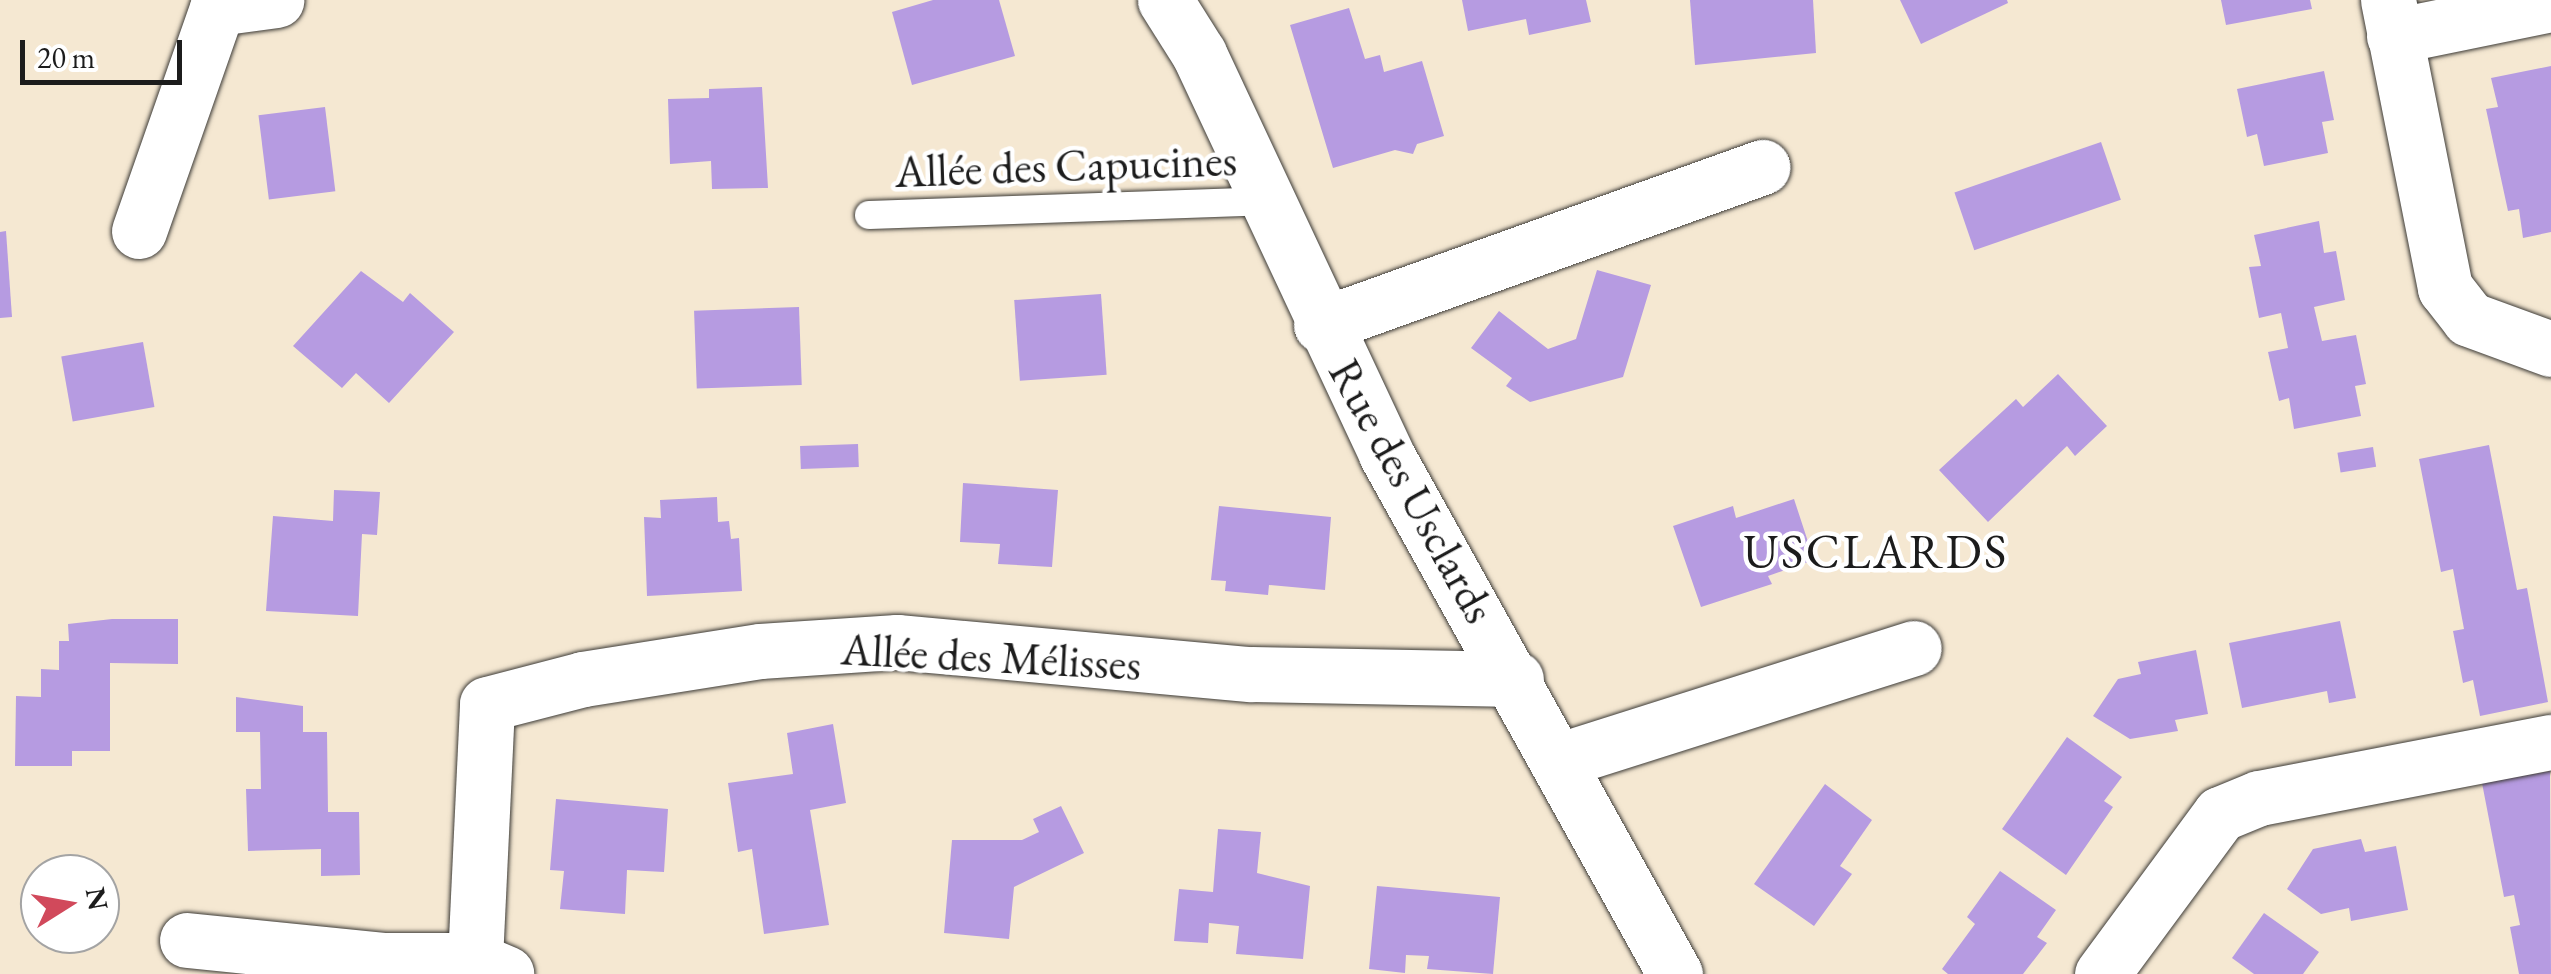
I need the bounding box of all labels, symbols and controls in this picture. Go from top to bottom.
scale bar [25,20,188,82]
text: 20 m [37,38,95,77]
street label: Allée des Capucines [894,133,1238,199]
street label: Rue des Usclards [1317,350,1507,632]
district label: USCLARDS [1743,523,2009,581]
street label: Allée des Mélisses [840,622,1142,692]
north arrow [20,854,120,954]
text: N [78,884,117,913]

